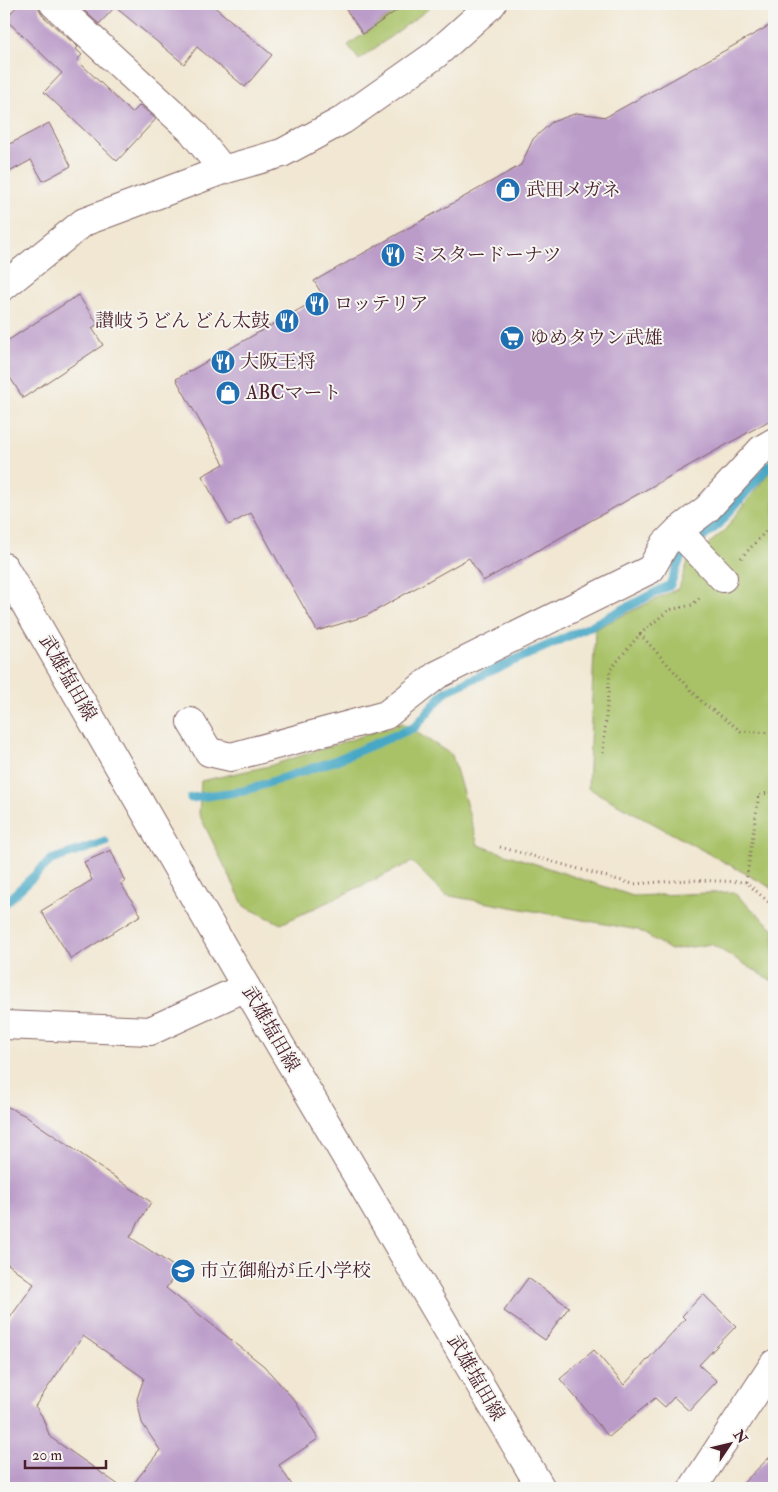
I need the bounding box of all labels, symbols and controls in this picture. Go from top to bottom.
shop icon: 武田メガネ [495,177,521,203]
place label: 武田メガネ [526,178,621,202]
restaurant icon: ミスタードーナツ [380,242,406,268]
place label: ミスタードーナツ [410,243,562,267]
restaurant icon: ロッテリア [304,291,330,317]
place label: ロッテリア [334,292,429,316]
restaurant icon: 讃岐うどん どん太鼓 [274,308,300,334]
place label: 讃岐うどん どん太鼓 [95,309,270,333]
supermarket icon: ゆめタウン武雄 [499,325,525,351]
place label: ゆめタウン武雄 [530,326,663,350]
restaurant icon: 大阪王将 [210,349,236,375]
place label: 大阪王将 [240,350,316,374]
shop icon: ABCマート [215,380,241,406]
place label: ABCマート [245,381,341,405]
street label: 武雄塩田線 [34,631,102,725]
street label: 武雄塩田線 [237,982,305,1076]
school or university icon: 市立御船が丘小学校 [170,1258,196,1284]
place label: 市立御船が丘小学校 [200,1259,371,1283]
street label: 武雄塩田線 [442,1331,510,1425]
north arrow [706,1420,756,1470]
text: N [729,1426,751,1447]
scale bar [25,1437,106,1469]
text: 20 m [32,1446,62,1465]

